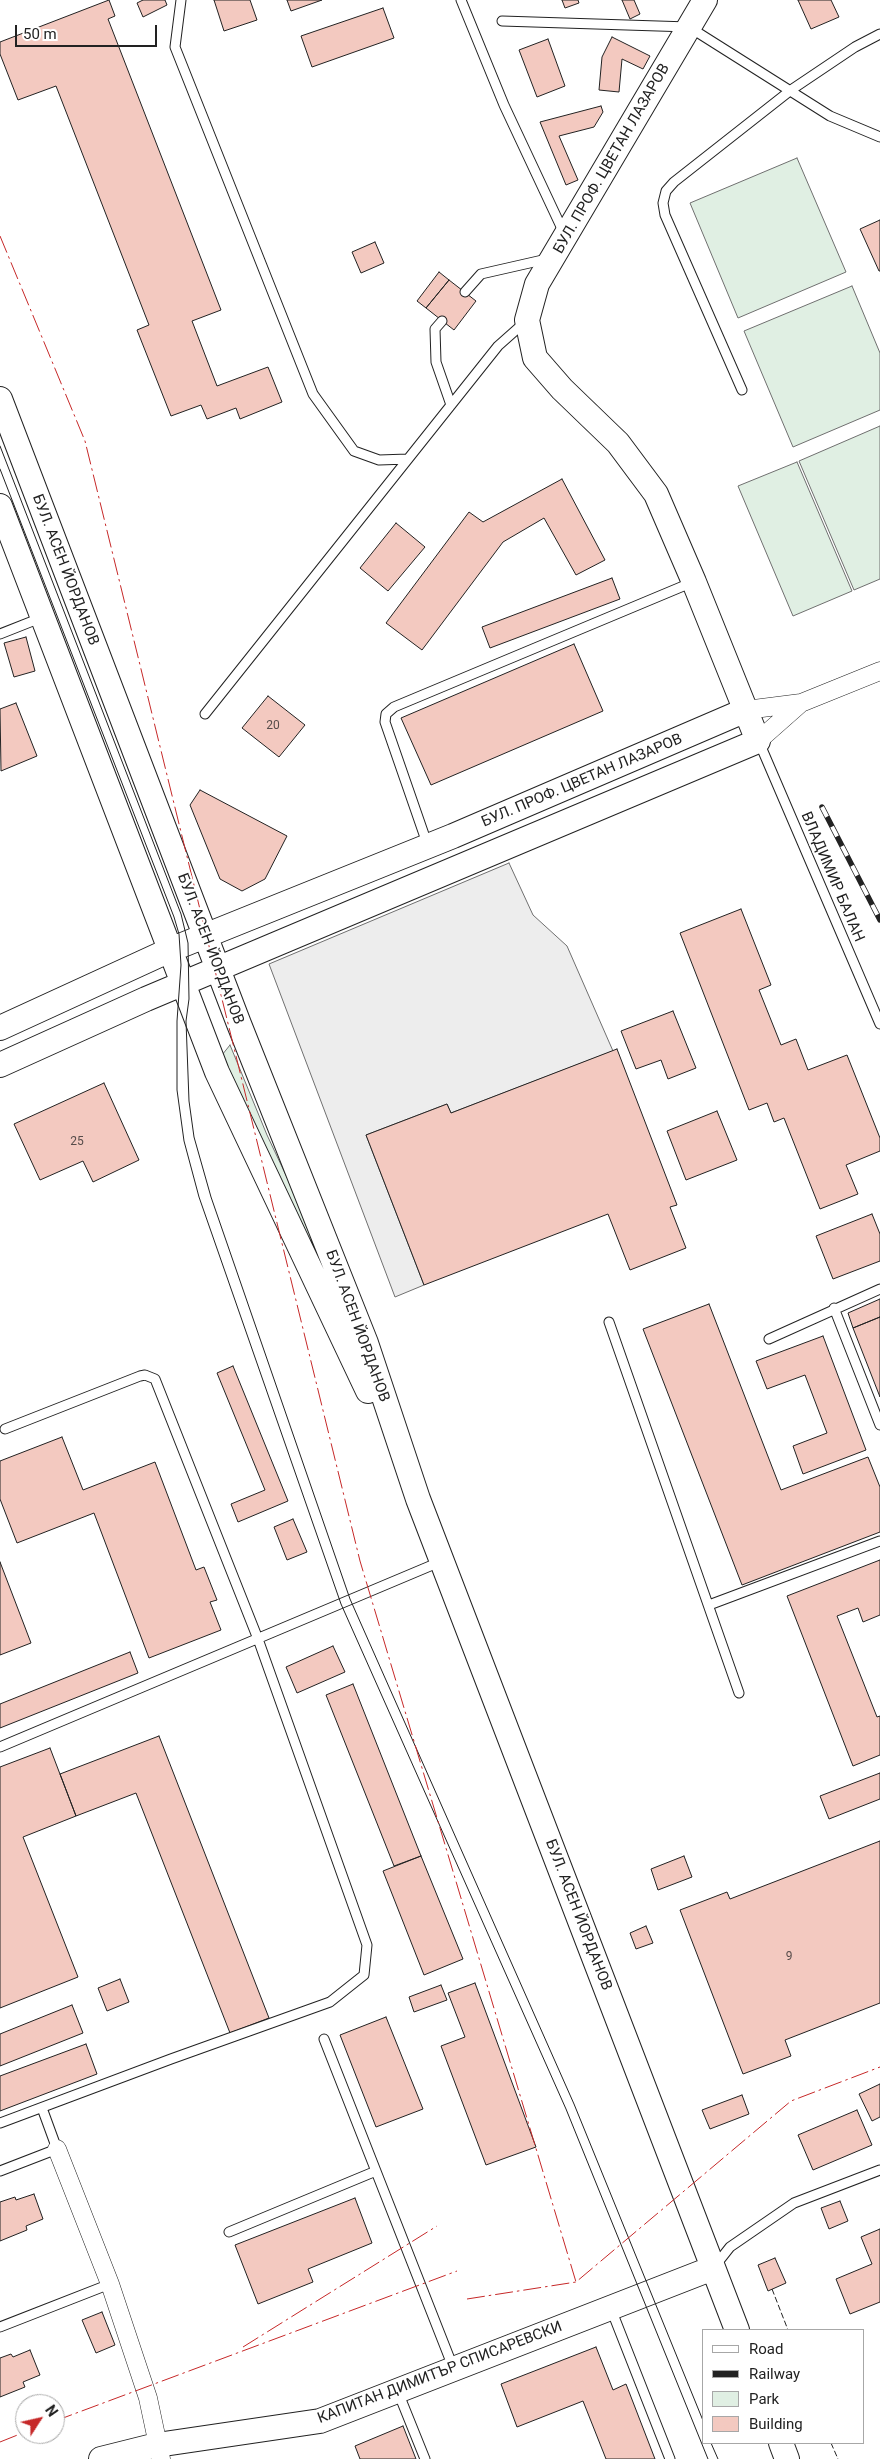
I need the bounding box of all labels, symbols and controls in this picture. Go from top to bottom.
scale bar [18,15,160,47]
text: 50 m [23,25,57,43]
street label: БУЛ. ПРОФ. ЦВЕТАН ЛАЗАРОВ [550,61,674,257]
street label: БУЛ. АСЕН ЙОРДАНОВ [28,492,102,648]
house number: 20 [266,719,280,733]
street label: БУЛ. ПРОФ. ЦВЕТАН ЛАЗАРОВ [479,730,685,832]
street label: ВЛАДИМИР БАЛАН [796,809,868,945]
street label: БУЛ. АСЕН ЙОРДАНОВ [173,871,247,1027]
house number: 25 [70,1135,84,1149]
street label: БУЛ. АСЕН ЙОРДАНОВ [321,1248,393,1404]
street label: БУЛ. АСЕН ЙОРДАНОВ [541,1837,615,1993]
house number: 9 [786,1950,792,1964]
street label: КАПИТАН ДИМИТЪР СПИСАРЕВСКИ [315,2318,565,2428]
legend [702,2329,865,2444]
text: Road [749,2340,783,2358]
text: Railway [749,2365,800,2383]
text: Park [749,2390,779,2408]
north arrow [15,2394,65,2444]
text: N [42,2402,61,2420]
text: Building [749,2415,803,2433]

